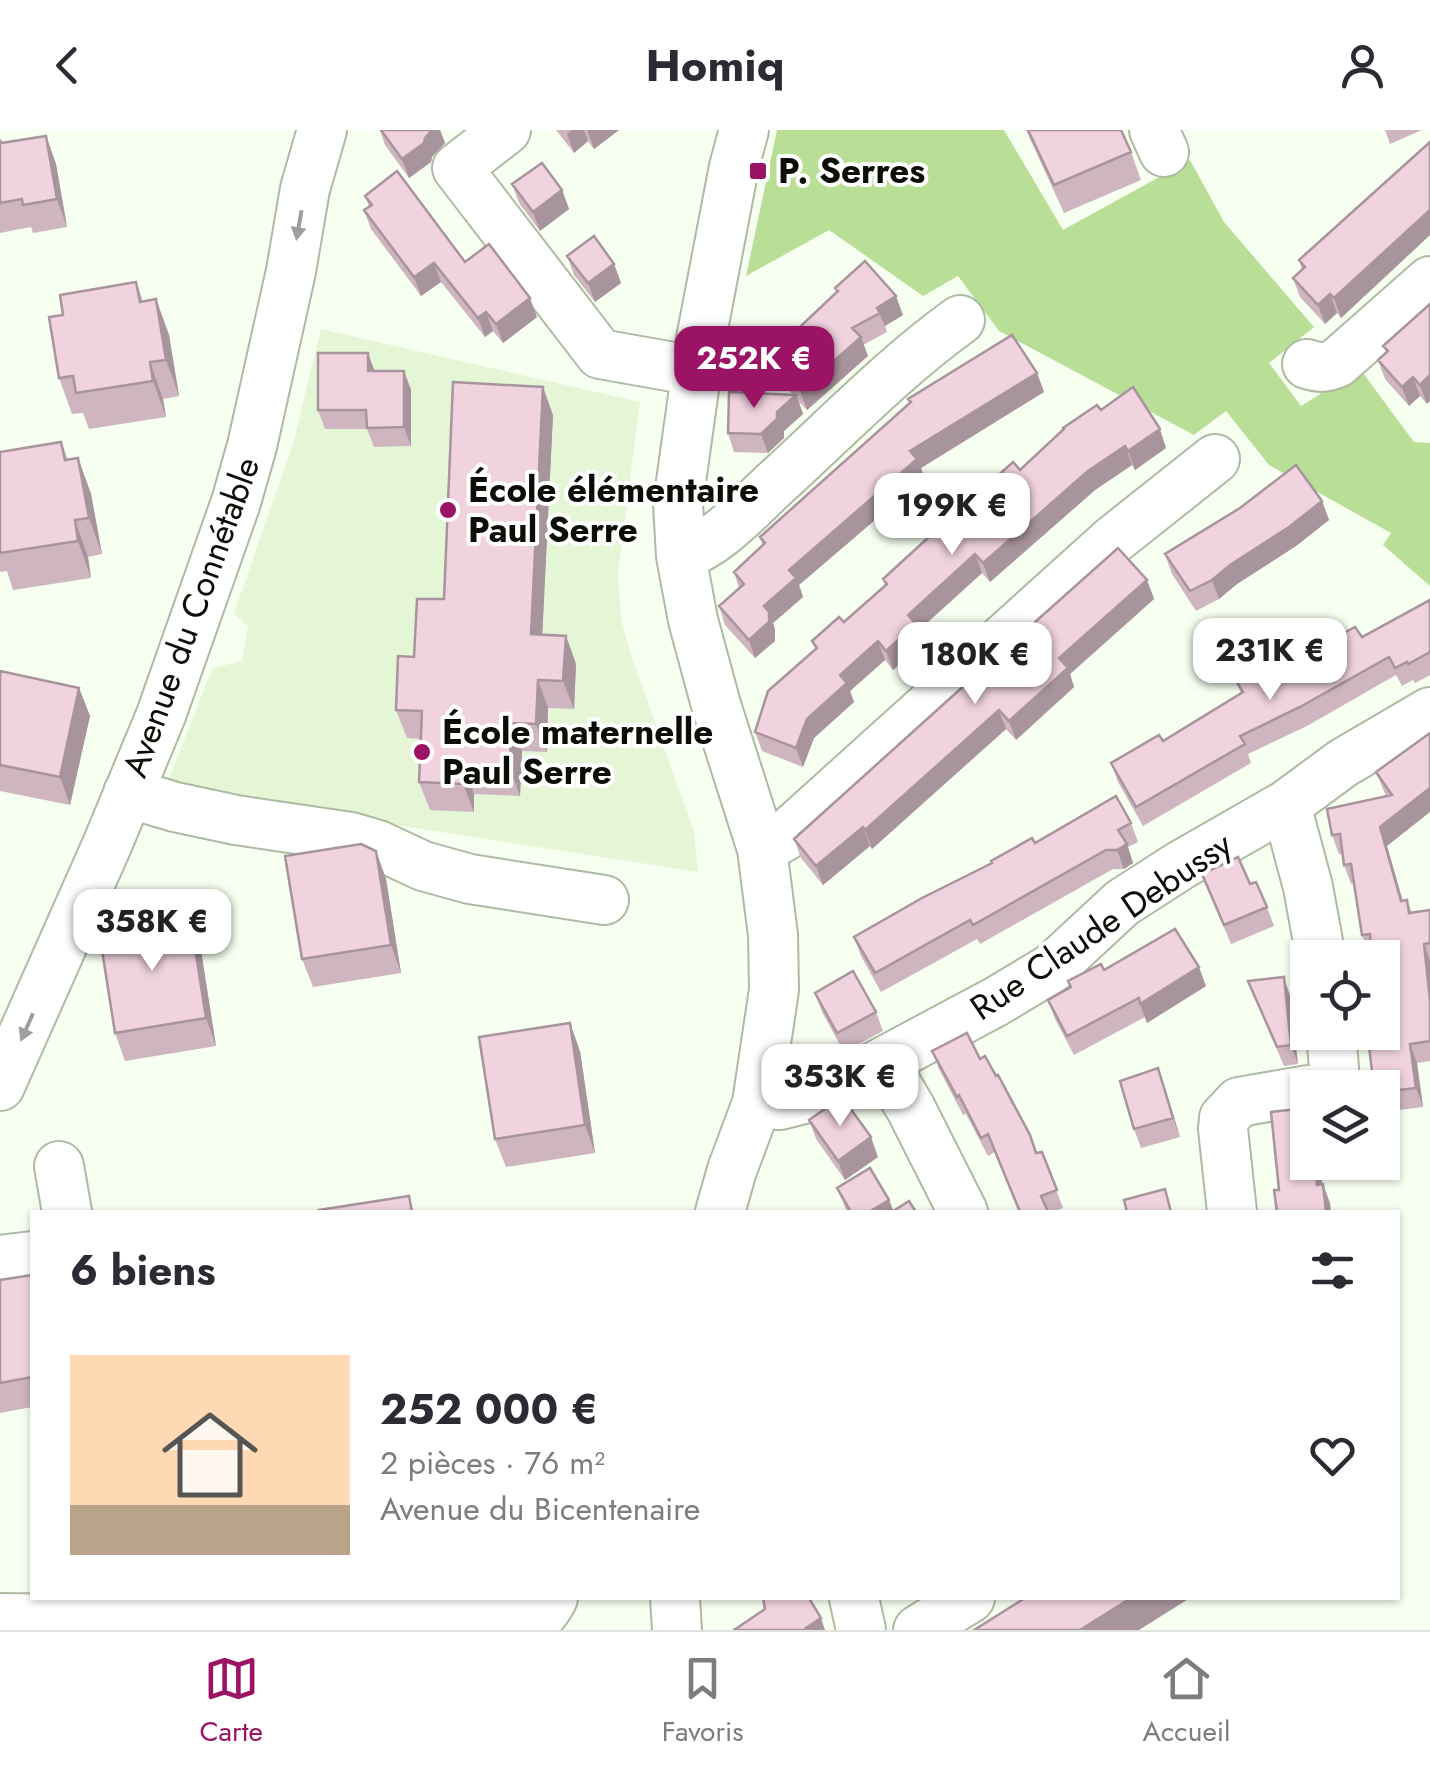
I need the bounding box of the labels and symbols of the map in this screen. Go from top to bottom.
place label: P. Serres [778,146,925,196]
marker: P. Serres [747,160,769,182]
one-way arrow [291,209,306,241]
pin: 252K € [673,326,835,411]
street label: Avenue du Connétable [110,450,272,784]
place label: École élémentaire Paul Serre [468,465,759,555]
pin: 199K € [871,473,1033,558]
marker: École élémentaire Paul Serre [437,499,459,521]
pin: 231K € [1189,618,1351,703]
pin: 180K € [894,622,1056,707]
place label: École maternelle Paul Serre [442,707,713,797]
marker: École maternelle Paul Serre [411,741,433,763]
street label: Rue Claude Debussy [960,819,1242,1032]
pin: 358K € [71,889,233,974]
one-way arrow [18,1013,35,1042]
pin: 353K € [759,1044,921,1129]

